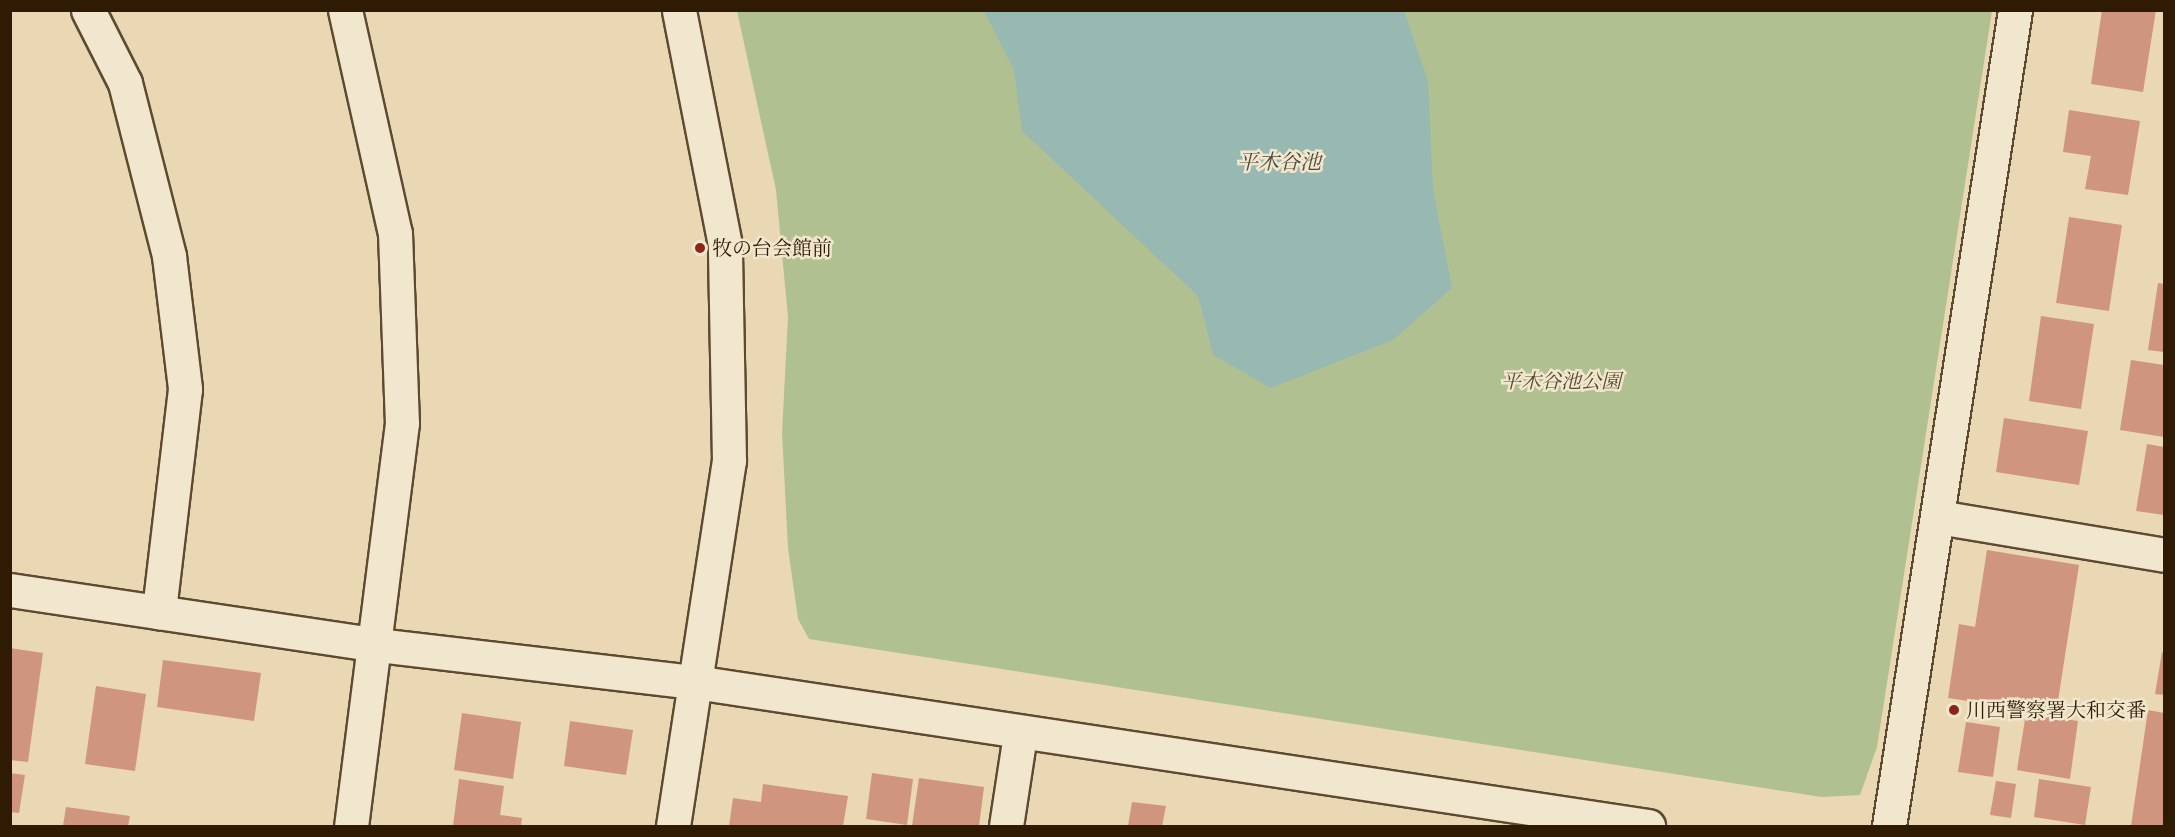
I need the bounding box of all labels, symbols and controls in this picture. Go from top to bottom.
water label: 平木谷池 [1237,150,1321,176]
place label: 牧の台会館前 [712,236,832,260]
marker: 牧の台会館前 [693,241,707,255]
park label: 平木谷池公園 [1501,369,1621,393]
place label: 川西警察署大和交番 [1966,698,2146,722]
marker: 川西警察署大和交番 [1947,703,1961,717]

